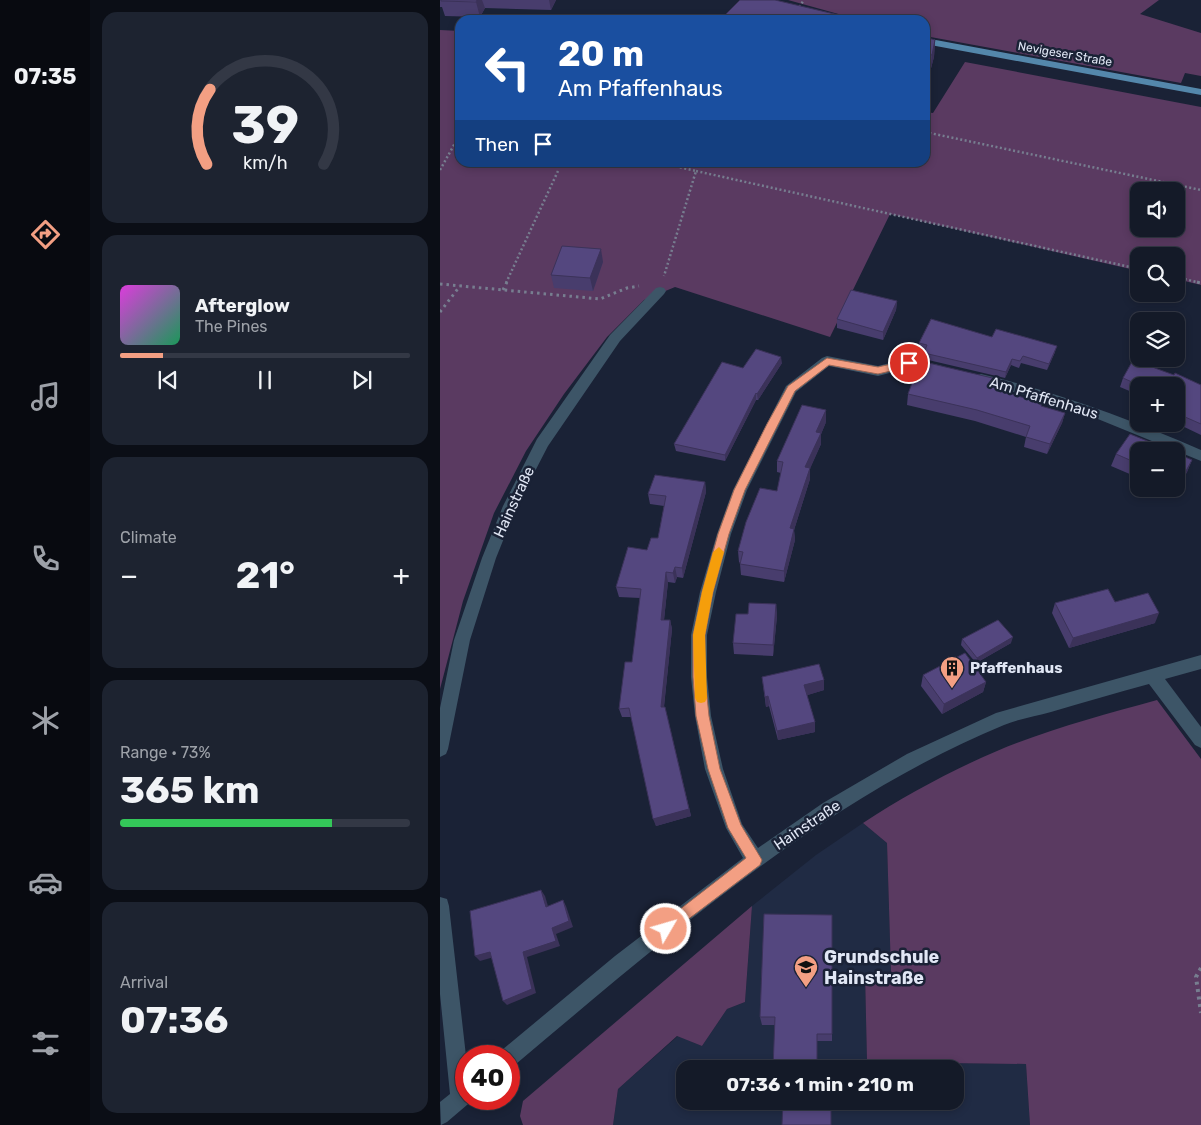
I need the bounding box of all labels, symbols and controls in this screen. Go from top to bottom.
text: 20 m [558,33,644,75]
icon: left [475,35,540,100]
street label: Nevigeser Straße [1017,39,1113,69]
text: 07:35 [14,63,76,90]
text: Am Pfaffenhaus [558,75,723,102]
text: 39 [231,94,299,156]
icon: arrive [529,130,557,158]
text: Then [475,133,519,156]
text: km/h [243,152,287,173]
map controls [1130,182,1185,497]
button: sound [1130,182,1185,237]
icon: directions [28,217,63,252]
button: search [1130,247,1185,302]
text: Afterglow [195,294,290,317]
button: layers [1130,312,1185,367]
text: The Pines [195,317,268,336]
pin [888,342,930,384]
icon: arrive [895,349,923,377]
icon: previous [154,366,182,394]
icon: pause [251,366,279,394]
icon: next [348,366,376,394]
street label: Am Pfaffenhaus [988,373,1101,423]
button: + [1130,377,1185,432]
icon: music [28,379,63,414]
button: − [1130,442,1185,497]
street label: Hainstraße [490,464,538,540]
text: Climate [120,528,177,547]
icon: phone [28,541,63,576]
text: 21° [236,552,295,598]
text: − [120,559,138,592]
text: + [393,559,410,592]
building icon: Pfaffenhaus [939,655,965,689]
place label: Pfaffenhaus [970,659,1063,677]
icon: climate [28,703,63,738]
text: Range · 73% [120,743,211,762]
text: 365 km [120,767,259,813]
street label: Hainstraße [770,796,844,854]
icon: car [28,865,63,900]
position arrow [639,902,691,954]
place label: Grundschule Hainstraße [824,946,940,989]
school or university icon: Grundschule Hainstraße [793,954,819,988]
text: Arrival [120,973,168,992]
text: 07:36 [120,997,229,1043]
icon: filters [28,1026,63,1061]
speed limit sign: 40 [455,1045,520,1110]
text: 07:36 · 1 min · 210 m [726,1073,914,1096]

